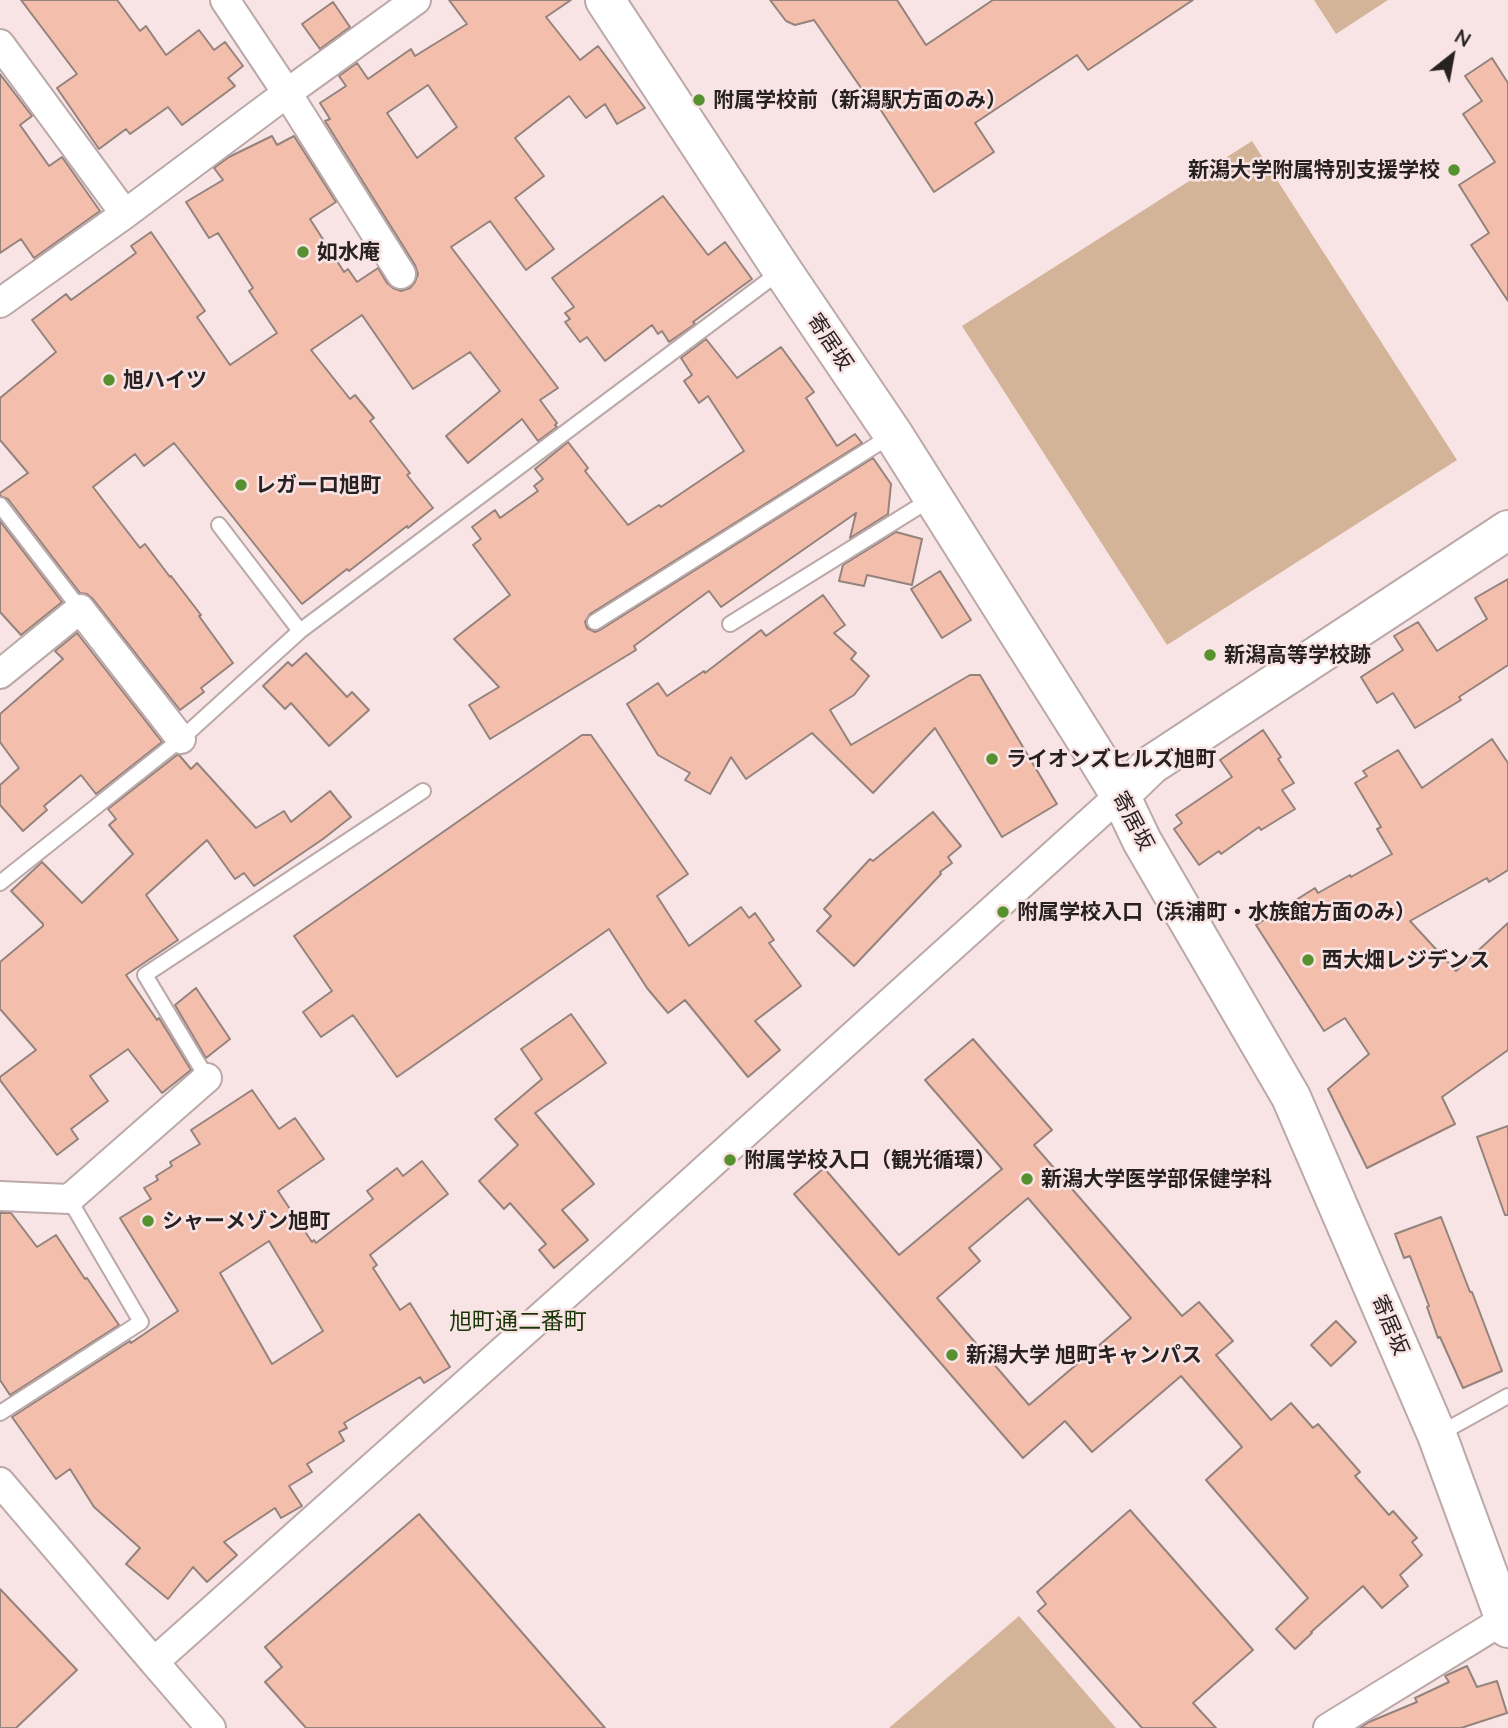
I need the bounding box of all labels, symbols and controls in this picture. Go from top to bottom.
north arrow [1417,21,1487,91]
text: N [1451,24,1475,51]
place label: 附属学校前（新潟駅方面のみ） [713,87,1007,113]
marker: 附属学校前（新潟駅方面のみ） [691,92,707,108]
place label: 新潟大学附属特別支援学校 [1188,157,1440,183]
marker: 新潟大学附属特別支援学校 [1446,162,1462,178]
place label: 如水庵 [317,239,380,265]
marker: 如水庵 [295,244,311,260]
street label: 寄居坂 [802,309,858,375]
place label: 旭ハイツ [123,367,207,393]
marker: 旭ハイツ [101,372,117,388]
place label: レガーロ旭町 [255,472,381,498]
marker: レガーロ旭町 [233,477,249,493]
place label: 新潟高等学校跡 [1224,642,1371,668]
marker: 新潟高等学校跡 [1202,647,1218,663]
place label: ライオンズヒルズ旭町 [1006,746,1216,772]
marker: ライオンズヒルズ旭町 [984,751,1000,767]
street label: 寄居坂 [1107,787,1159,855]
place label: 附属学校入口（浜浦町・水族館方面のみ） [1017,899,1416,925]
marker: 附属学校入口（浜浦町・水族館方面のみ） [995,904,1011,920]
place label: 西大畑レジデンス [1322,947,1490,973]
marker: 西大畑レジデンス [1300,952,1316,968]
place label: 附属学校入口（観光循環） [744,1147,996,1173]
marker: 附属学校入口（観光循環） [722,1152,738,1168]
place label: 新潟大学医学部保健学科 [1041,1166,1272,1192]
marker: 新潟大学医学部保健学科 [1019,1171,1035,1187]
place label: シャーメゾン旭町 [162,1208,330,1234]
marker: シャーメゾン旭町 [140,1213,156,1229]
street label: 寄居坂 [1366,1291,1414,1359]
district label: 旭町通二番町 [449,1308,587,1336]
place label: 新潟大学 旭町キャンパス [966,1342,1202,1368]
marker: 新潟大学 旭町キャンパス [944,1347,960,1363]

